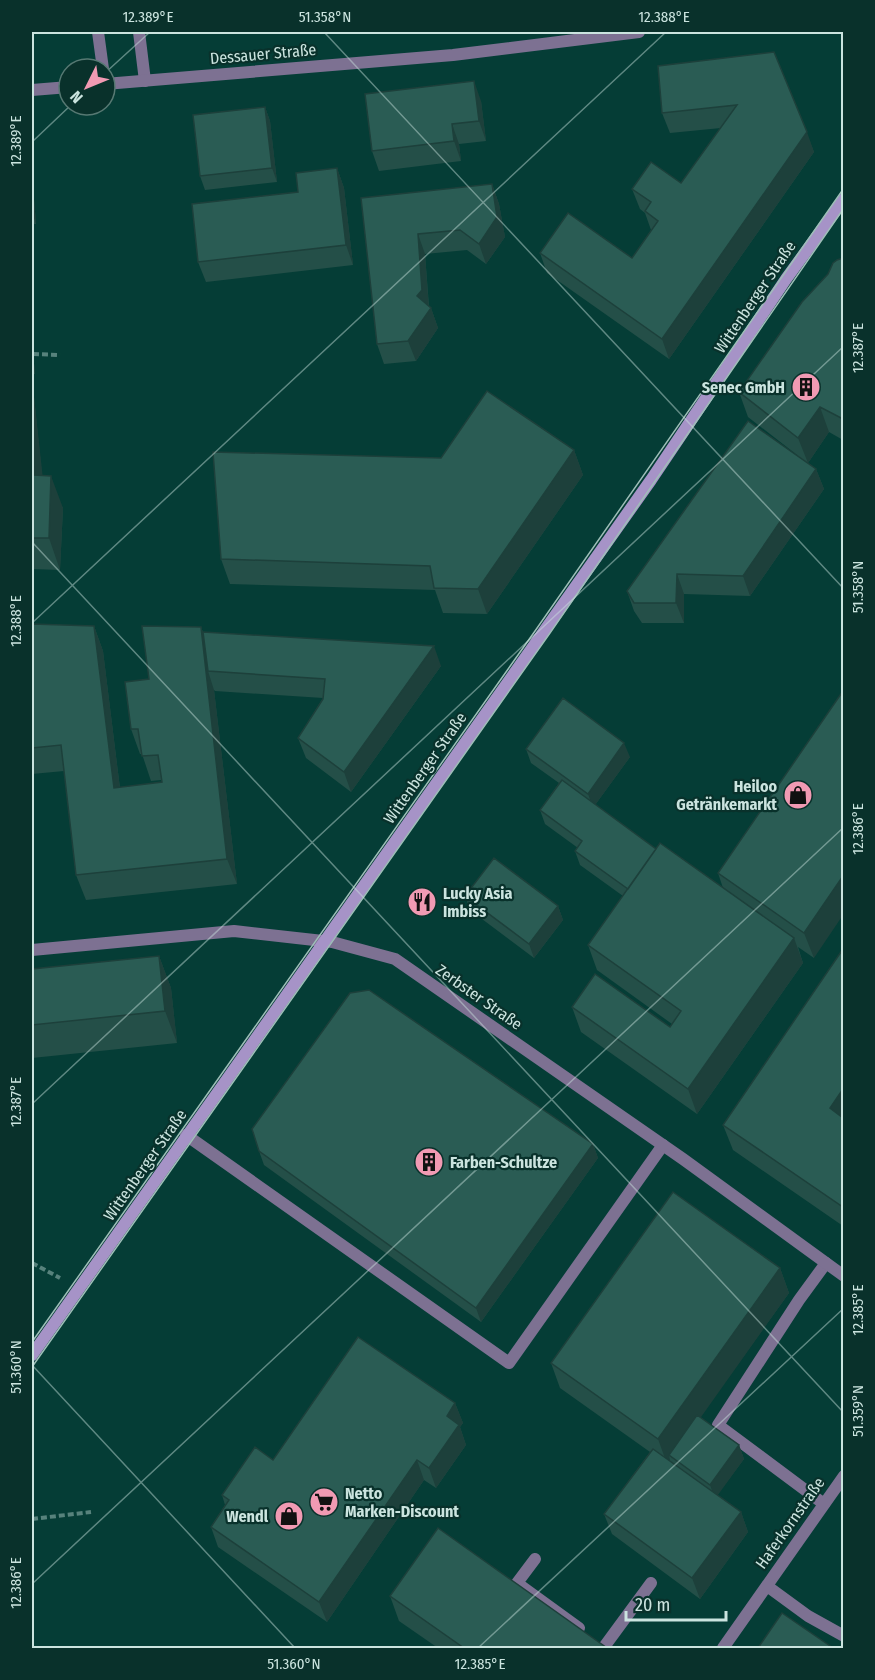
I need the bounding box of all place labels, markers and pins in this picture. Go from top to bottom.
building icon: Senec GmbH [790,371,822,403]
place label: Senec GmbH [702,378,785,397]
place label: Heiloo Getränkemarkt [676,777,777,814]
shop icon: Heiloo Getränkemarkt [782,779,814,811]
place label: Lucky Asia Imbiss [443,884,512,921]
restaurant icon: Lucky Asia Imbiss [406,886,438,918]
building icon: Farben-Schultze [413,1146,445,1178]
place label: Farben-Schultze [450,1153,557,1172]
place label: Netto Marken-Discount [345,1484,459,1521]
supermarket icon: Netto Marken-Discount [308,1486,340,1518]
shop icon: Wendl [273,1500,305,1532]
place label: Wendl [226,1507,269,1526]

